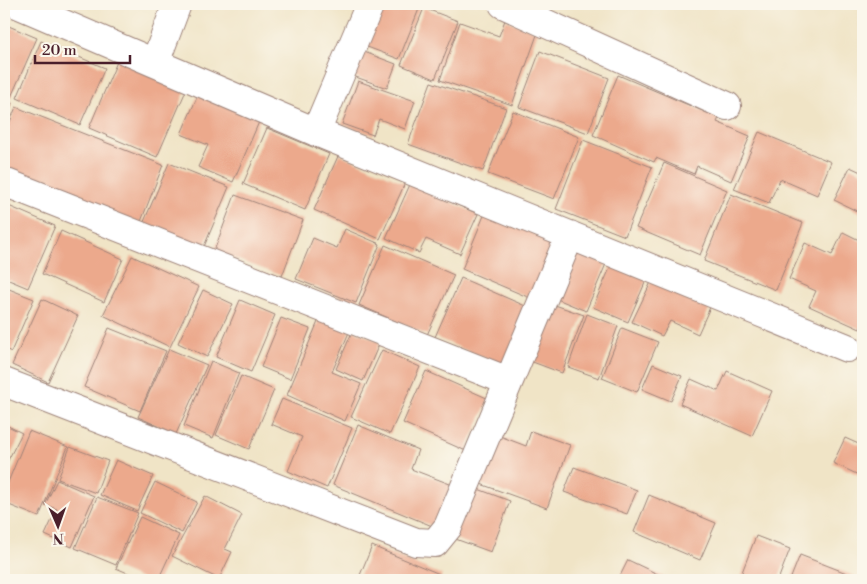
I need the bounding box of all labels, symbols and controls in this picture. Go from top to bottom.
scale bar [35,32,130,64]
text: 20 m [42,41,77,60]
north arrow [32,502,82,552]
text: N [53,529,64,547]

